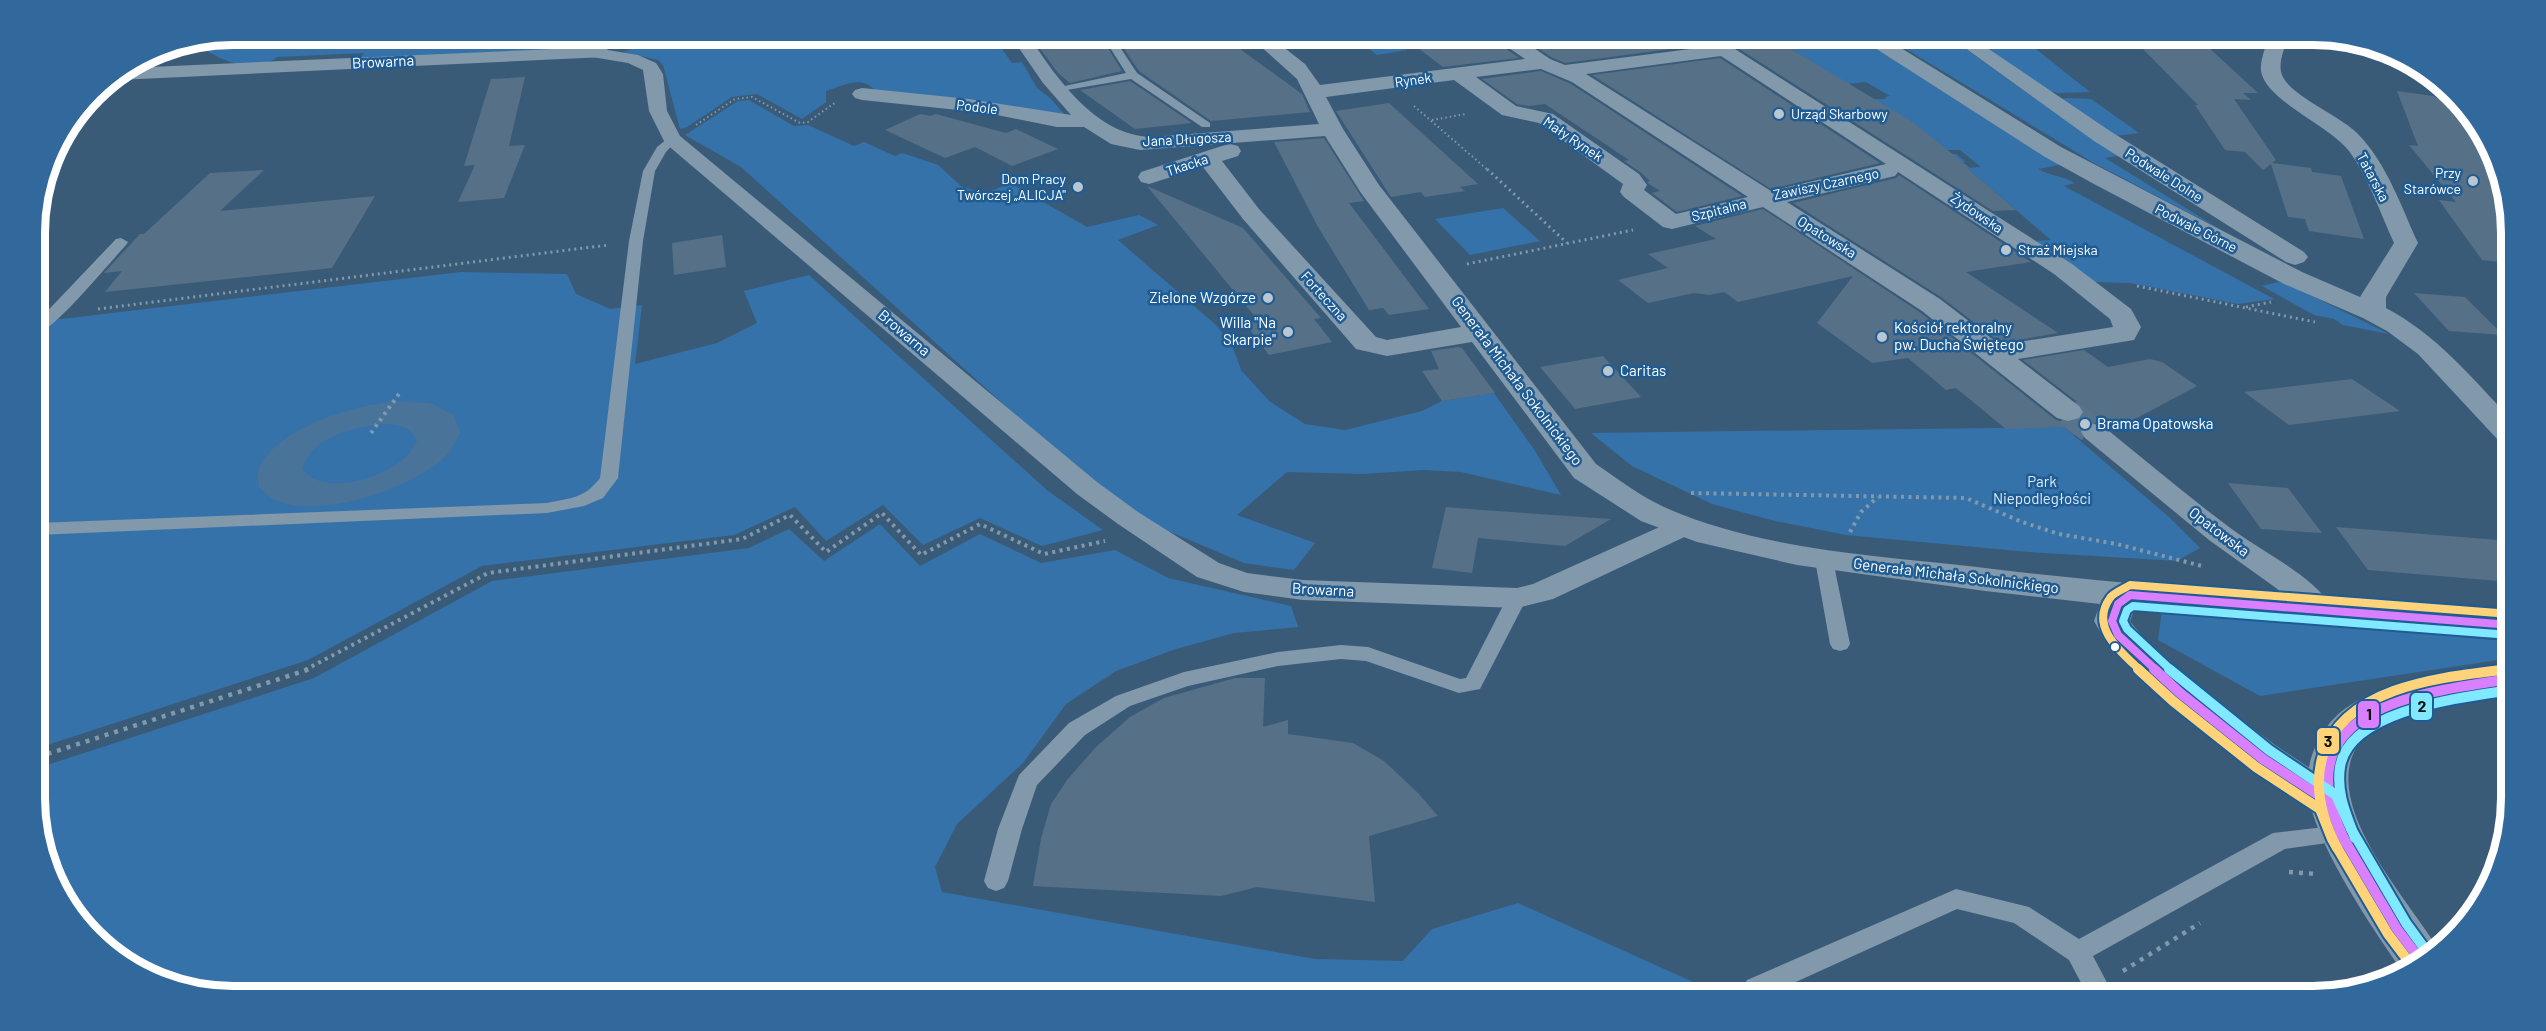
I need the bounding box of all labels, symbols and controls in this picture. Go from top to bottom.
street label: Browarna [351,50,414,72]
street label: Rynek [1393,69,1432,90]
street label: Podole [955,96,999,117]
place label: Urząd Skarbowy [1791,105,1888,122]
marker: Urząd Skarbowy [1772,107,1786,121]
street label: Mały Rynek [1540,112,1606,165]
street label: Jana Długosza [1142,128,1232,149]
street label: Podwale Dolne [2122,144,2206,205]
street label: Tatarska [2354,149,2393,204]
street label: Tkacka [1164,150,1210,179]
street label: Zawiszy Czarnego [1771,164,1880,203]
place label: Przy Starówce [2404,164,2462,197]
place label: Dom Pracy Twórczej „ALICJA" [957,170,1067,203]
marker: Przy Starówce [2466,174,2480,188]
marker: Dom Pracy Twórczej „ALICJA" [1071,180,1085,194]
street label: Żydowska [1948,189,2007,236]
street label: Szpitalna [1690,195,1748,225]
street label: Podwale Górne [2152,200,2240,256]
street label: Opatowska [1795,212,1860,261]
place label: Straż Miejska [2018,241,2098,258]
marker: Straż Miejska [1999,243,2013,257]
street label: Forteczna [1298,267,1351,324]
place label: Zielone Wzgórze [1149,288,1256,306]
marker: Zielone Wzgórze [1261,291,1275,305]
street label: Generała Michała Sokolnickiego [1448,292,1587,468]
street label: Browarna [875,305,934,359]
place label: Willa "Na Skarpie" [1220,313,1276,348]
place label: Kościół rektoralny pw. Ducha Świętego [1894,318,2024,353]
marker: Willa "Na Skarpie" [1281,325,1295,339]
marker: Kościół rektoralny pw. Ducha Świętego [1875,330,1889,344]
place label: Caritas [1620,361,1666,379]
marker: Caritas [1601,364,1615,378]
place label: Brama Opatowska [2097,414,2214,432]
marker: Brama Opatowska [2078,417,2092,431]
park label: Park Niepodległości [1993,472,2091,507]
street label: Opatowska [2186,503,2253,560]
street label: Generała Michała Sokolnickiego [1852,553,2060,597]
street label: Browarna [1292,578,1355,600]
unlabelled marker [2109,641,2121,653]
line badge: 2 [2410,692,2433,721]
text: 2 [2418,696,2427,715]
line badge: 1 [2357,700,2380,729]
text: 1 [2366,704,2372,723]
line badge: 3 [2316,727,2340,755]
text: 3 [2324,731,2332,750]

